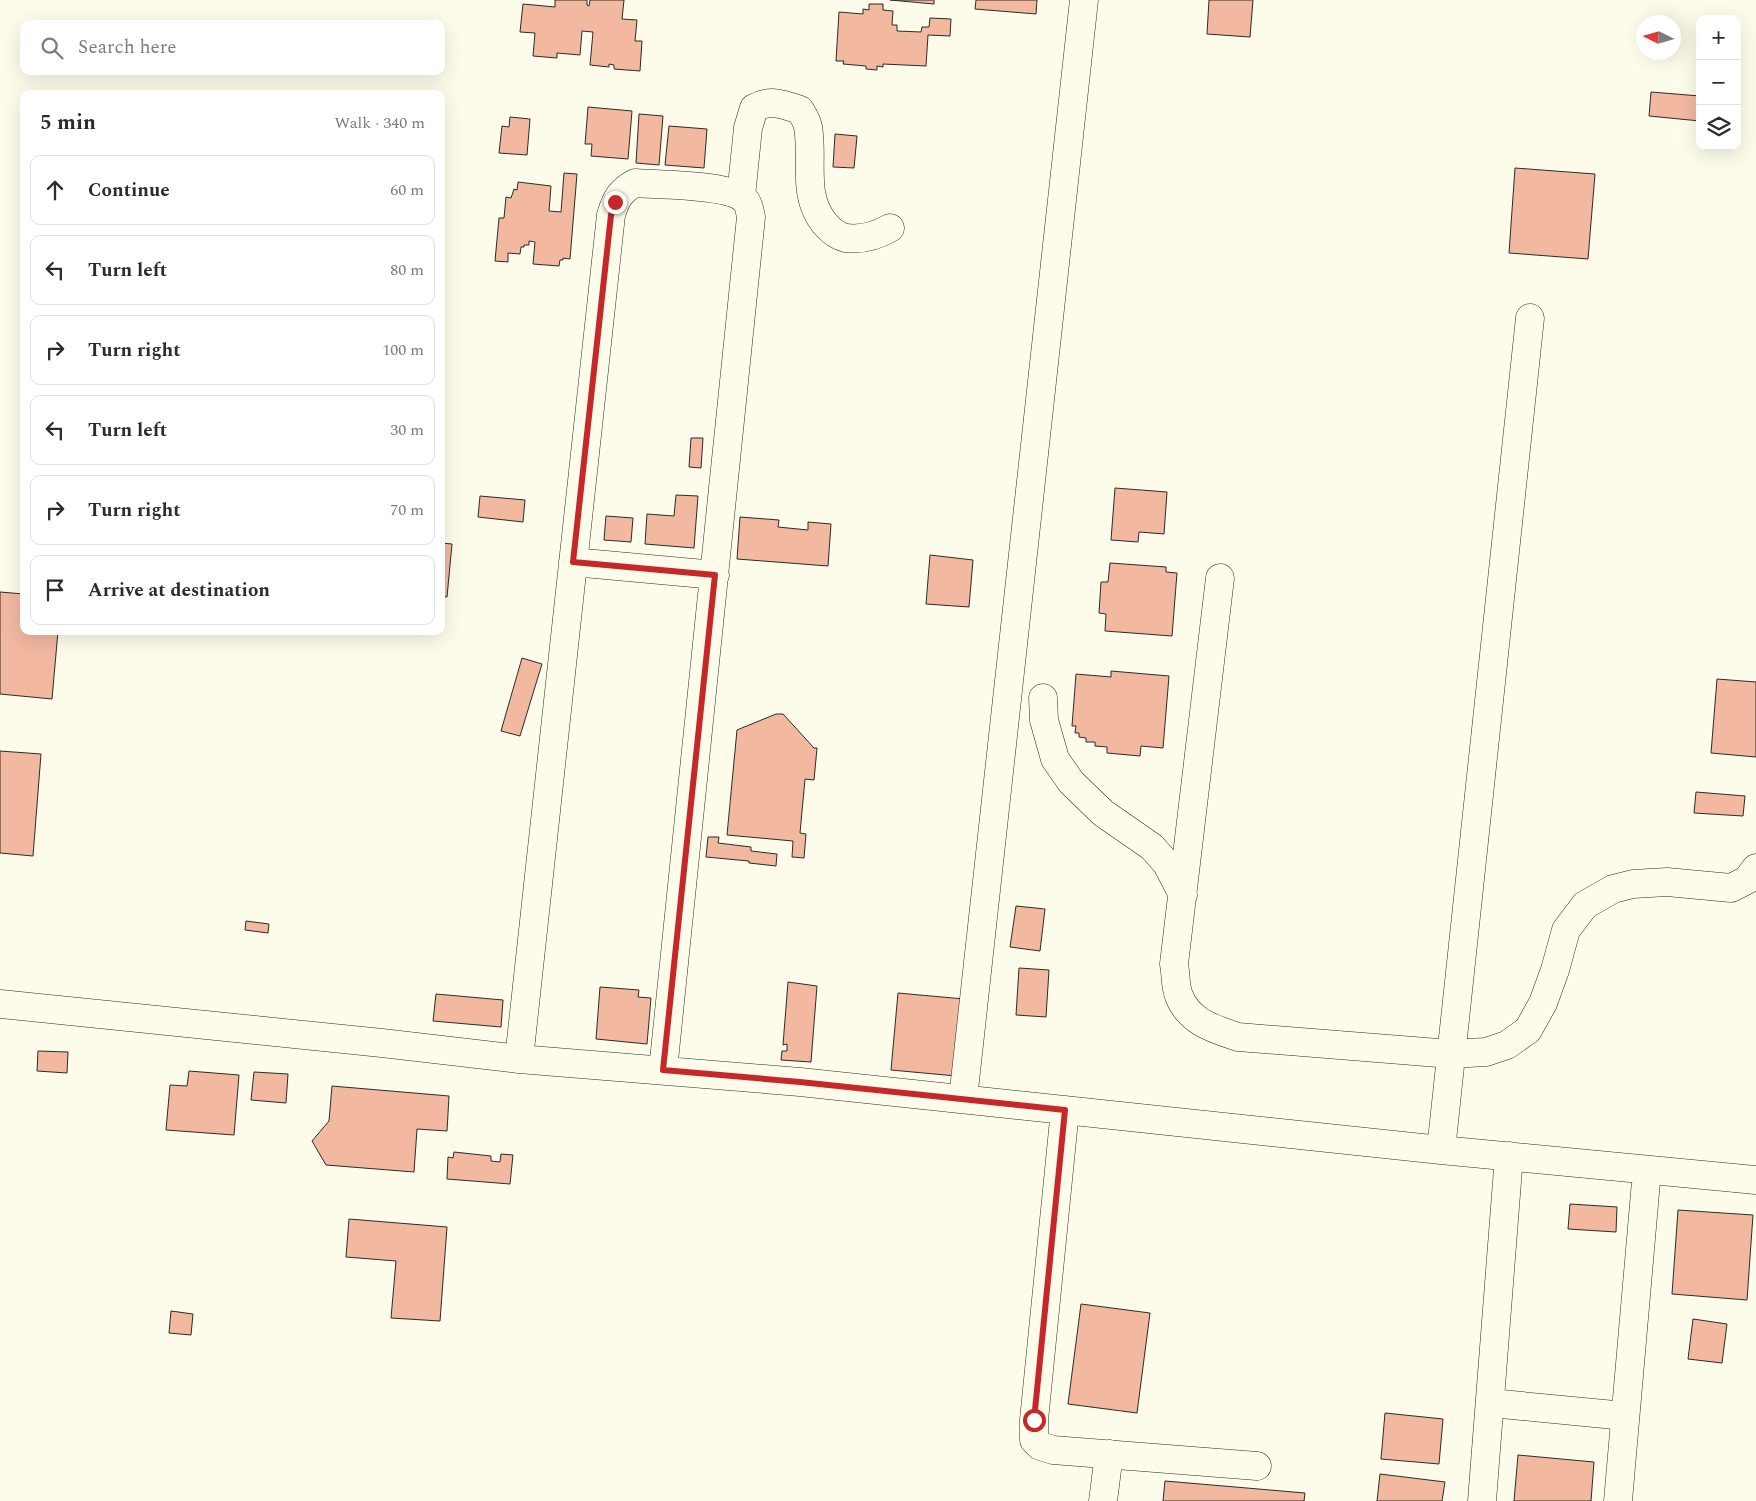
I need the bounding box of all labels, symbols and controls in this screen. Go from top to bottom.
north arrow [1636,15,1681,60]
map controls [1696,15,1741,150]
button: + [1696,15,1741,60]
search box [20,20,445,75]
text: Search here [78,33,177,62]
icon: search [38,34,66,62]
button: − [1696,60,1741,105]
button: layers [1696,105,1741,150]
text: 5 min [40,107,96,139]
text: Walk · 340 m [334,111,425,135]
icon: ahead [41,176,69,204]
text: Continue [88,176,170,205]
text: 60 m [390,178,424,202]
route end [604,191,627,214]
icon: left [41,256,69,284]
text: Turn left [88,256,167,285]
text: 80 m [390,258,424,282]
icon: right [41,336,69,364]
text: Turn right [88,336,181,365]
text: 100 m [382,338,424,362]
icon: left [41,416,69,444]
text: Turn left [88,416,167,445]
text: 30 m [390,418,424,442]
icon: right [41,496,69,524]
text: Turn right [88,496,181,525]
text: 70 m [390,498,424,522]
icon: arrive [41,576,69,604]
text: Arrive at destination [88,576,270,605]
route start [1023,1409,1046,1432]

